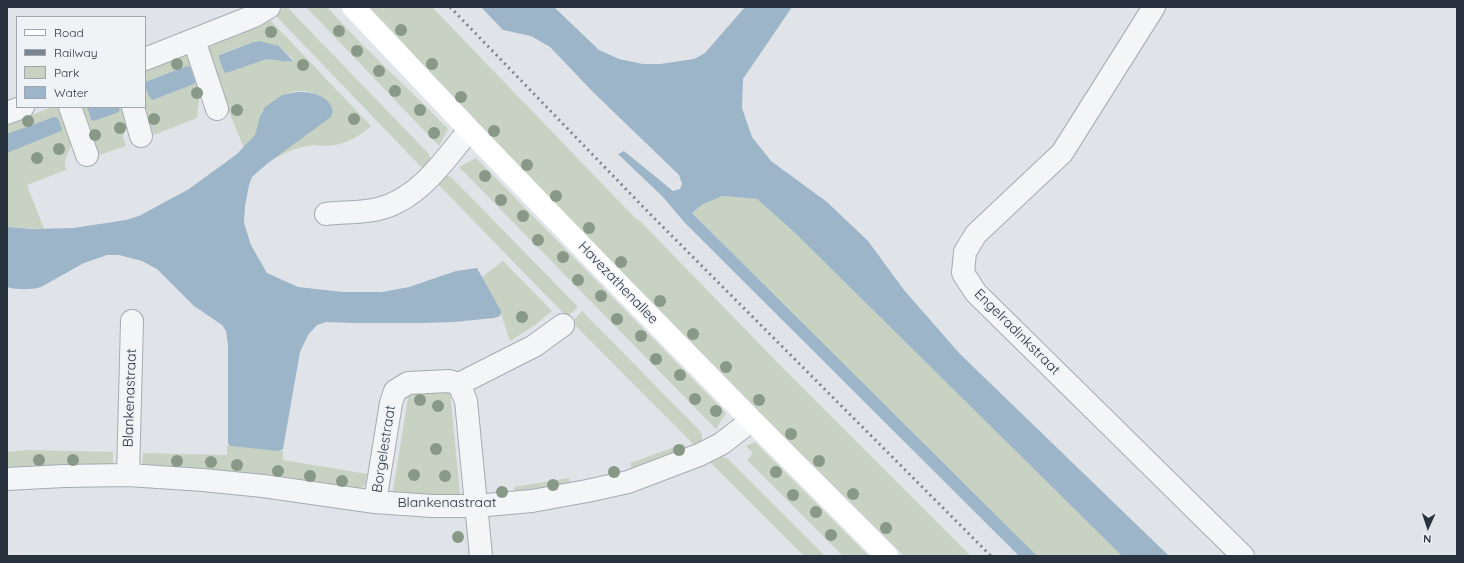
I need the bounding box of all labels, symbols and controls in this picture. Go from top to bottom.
legend [16,16,146,108]
text: Road [54,25,84,40]
text: Railway [54,45,98,60]
text: Park [54,65,79,80]
text: Water [54,85,88,100]
street label: Havezathenallee [574,238,662,328]
street label: Engelradinkstraat [971,286,1063,378]
street label: Blankenastraat [120,348,140,448]
street label: Borgelestraat [369,404,399,494]
street label: Blankenastraat [398,495,496,511]
north arrow [1408,507,1448,547]
text: N [1423,532,1432,546]

